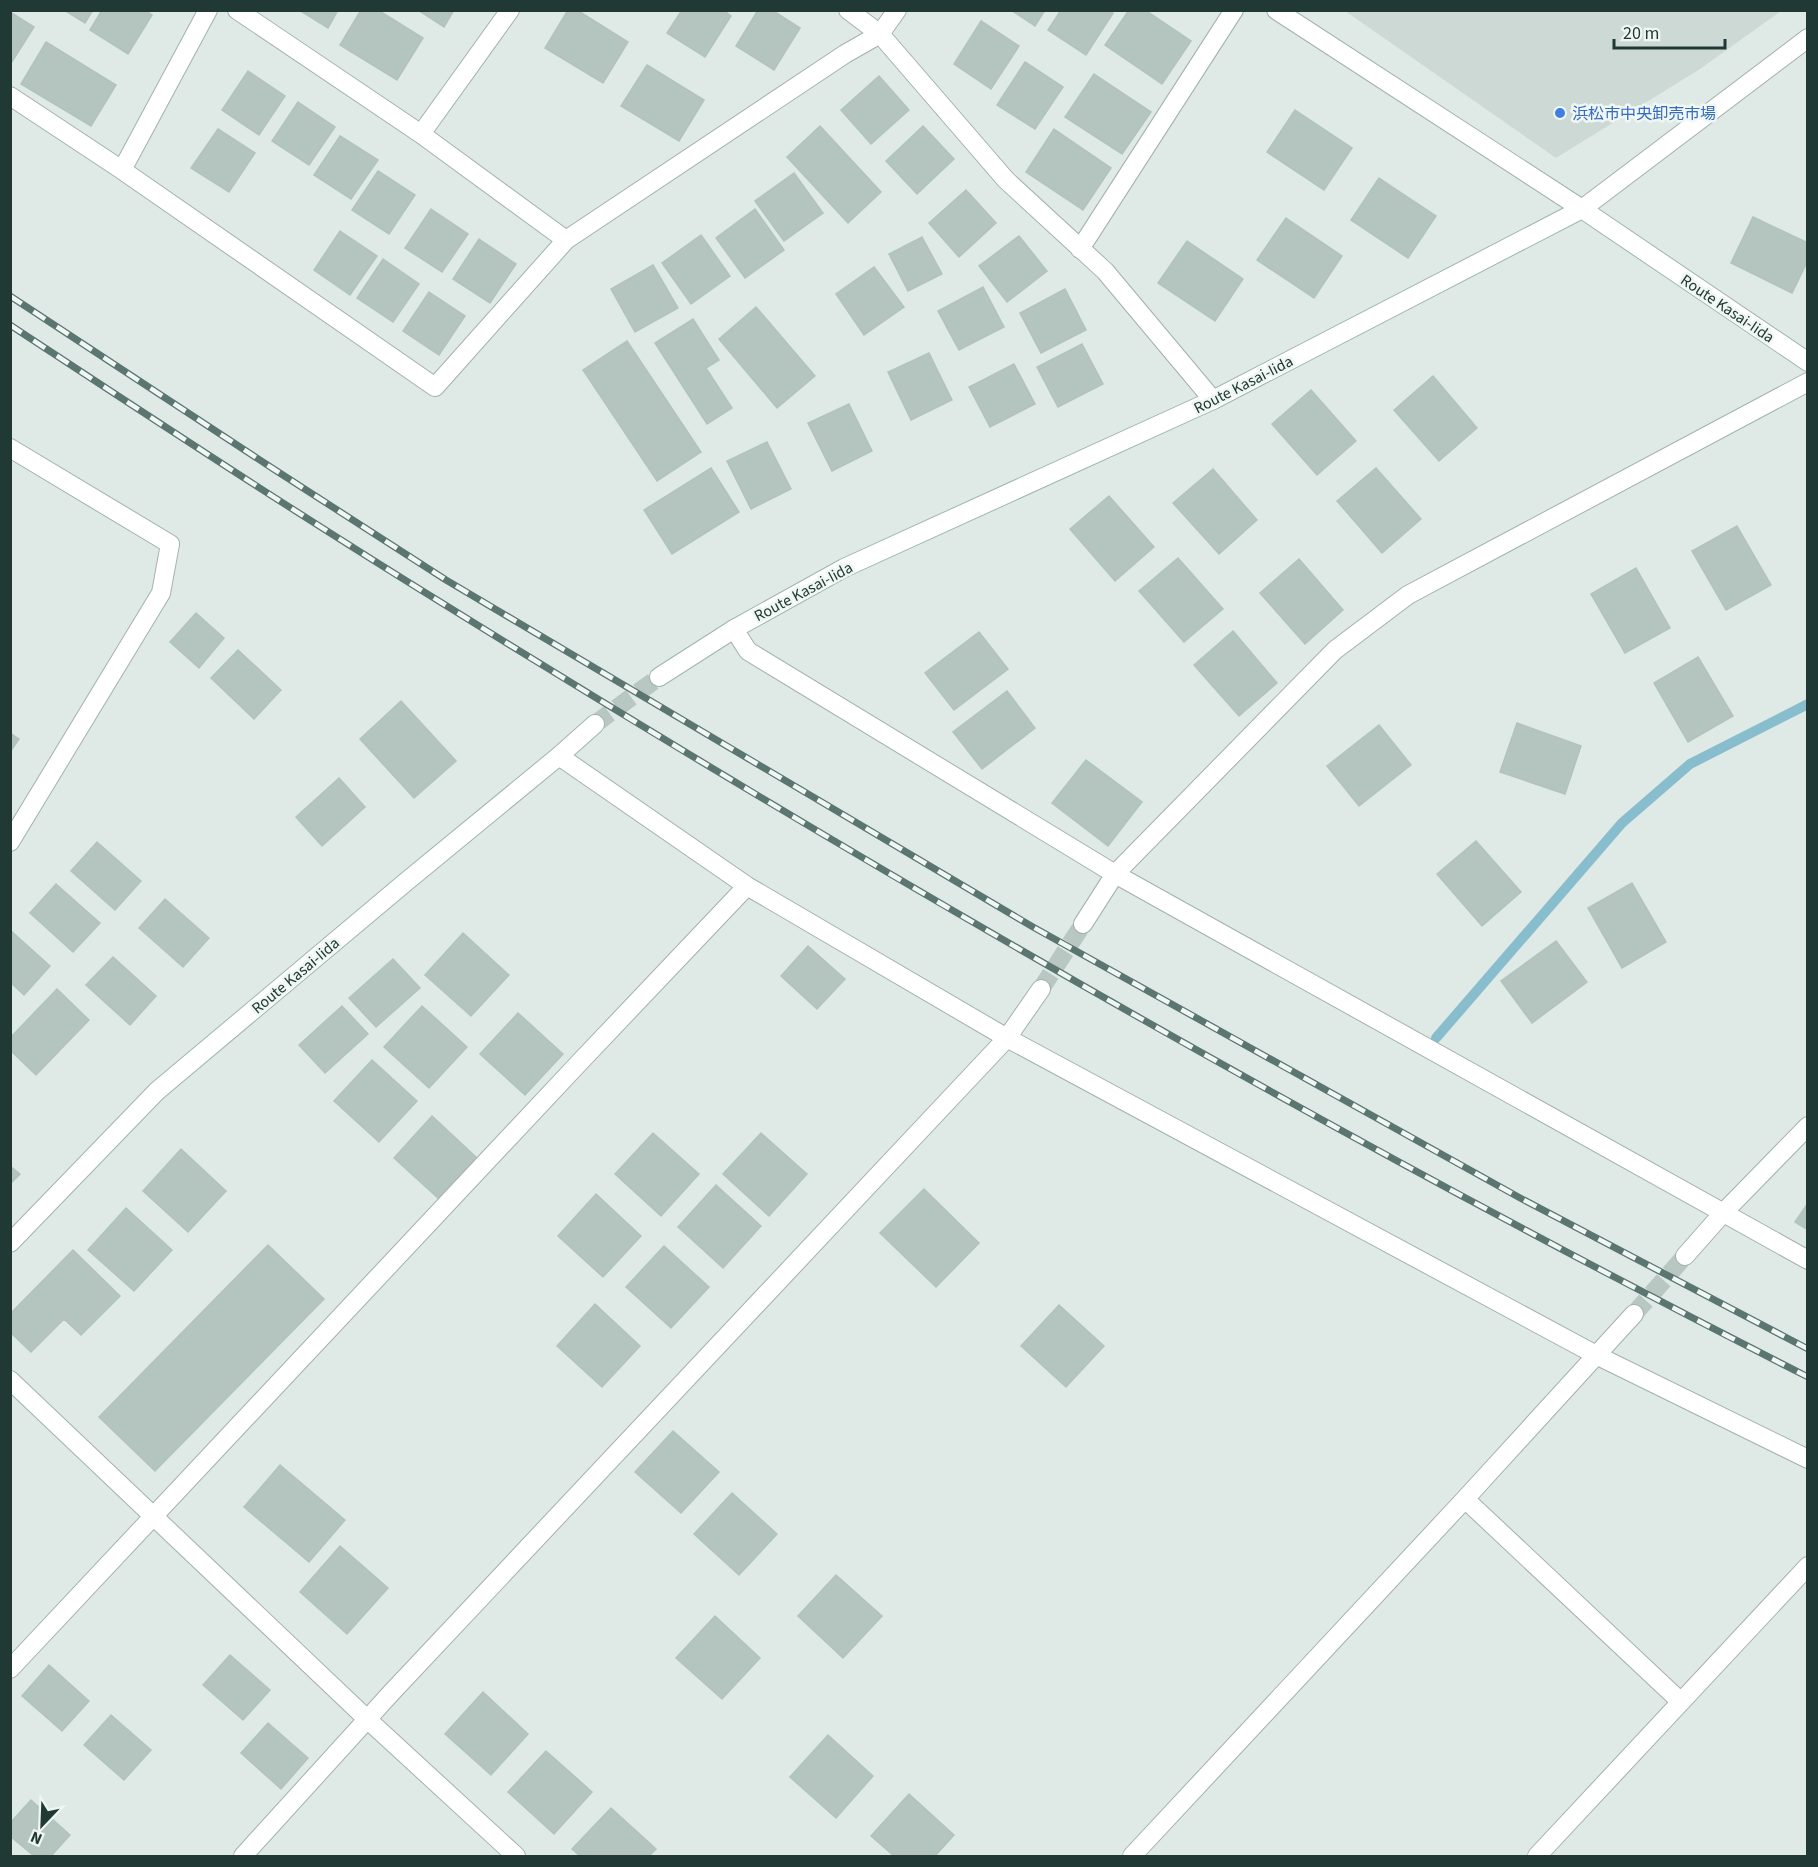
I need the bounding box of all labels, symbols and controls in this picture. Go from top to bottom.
scale bar [1614,12,1725,50]
text: 20 m [1623,21,1659,46]
place label: 浜松市中央卸売市場 [1572,103,1716,125]
marker: 浜松市中央卸売市場 [1553,106,1567,120]
street label: Route Kasai-Iida [1676,269,1779,348]
street label: Route Kasai-Iida [1190,350,1297,419]
street label: Route Kasai-Iida [750,557,857,627]
street label: Route Kasai-Iida [247,932,344,1019]
north arrow [12,1795,72,1855]
text: N [27,1826,46,1850]

